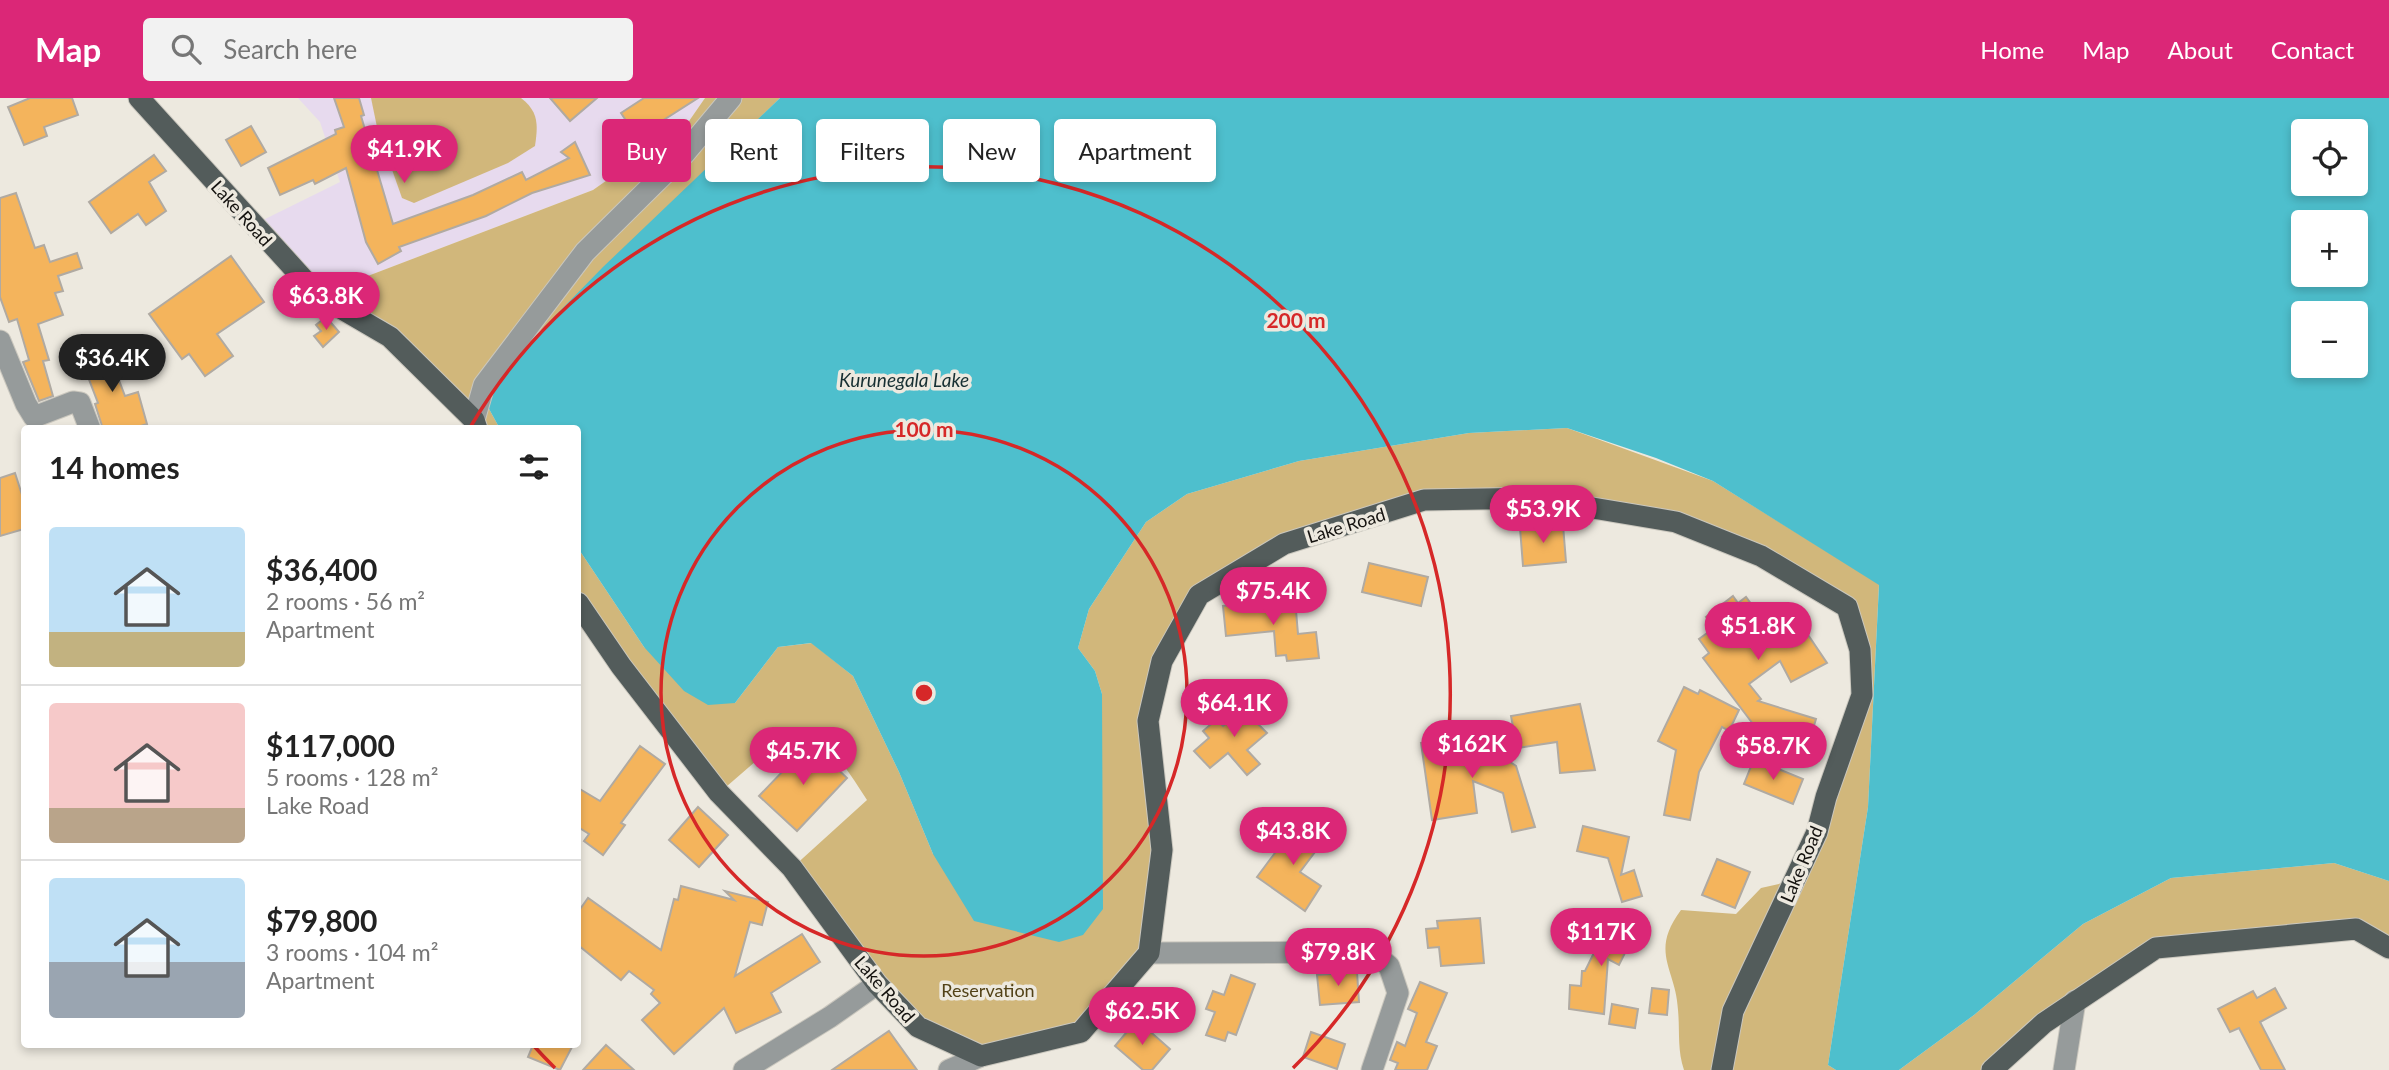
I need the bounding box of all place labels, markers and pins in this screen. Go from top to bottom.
pin: $41.9K [347,126,461,185]
pin: $63.8K [269,272,383,332]
pin: $36.4K [55,334,169,394]
pin: $53.9K [1486,486,1600,545]
pin: $75.4K [1216,568,1330,627]
pin: $51.8K [1701,602,1815,662]
pin: $64.1K [1177,680,1291,739]
centre of rings [912,681,936,705]
pin: $162K [1423,720,1521,780]
pin: $58.7K [1716,722,1830,782]
pin: $45.7K [746,728,860,787]
pin: $43.8K [1236,808,1350,867]
pin: $117K [1552,908,1650,968]
pin: $79.8K [1281,928,1395,988]
pin: $62.5K [1085,988,1199,1047]

